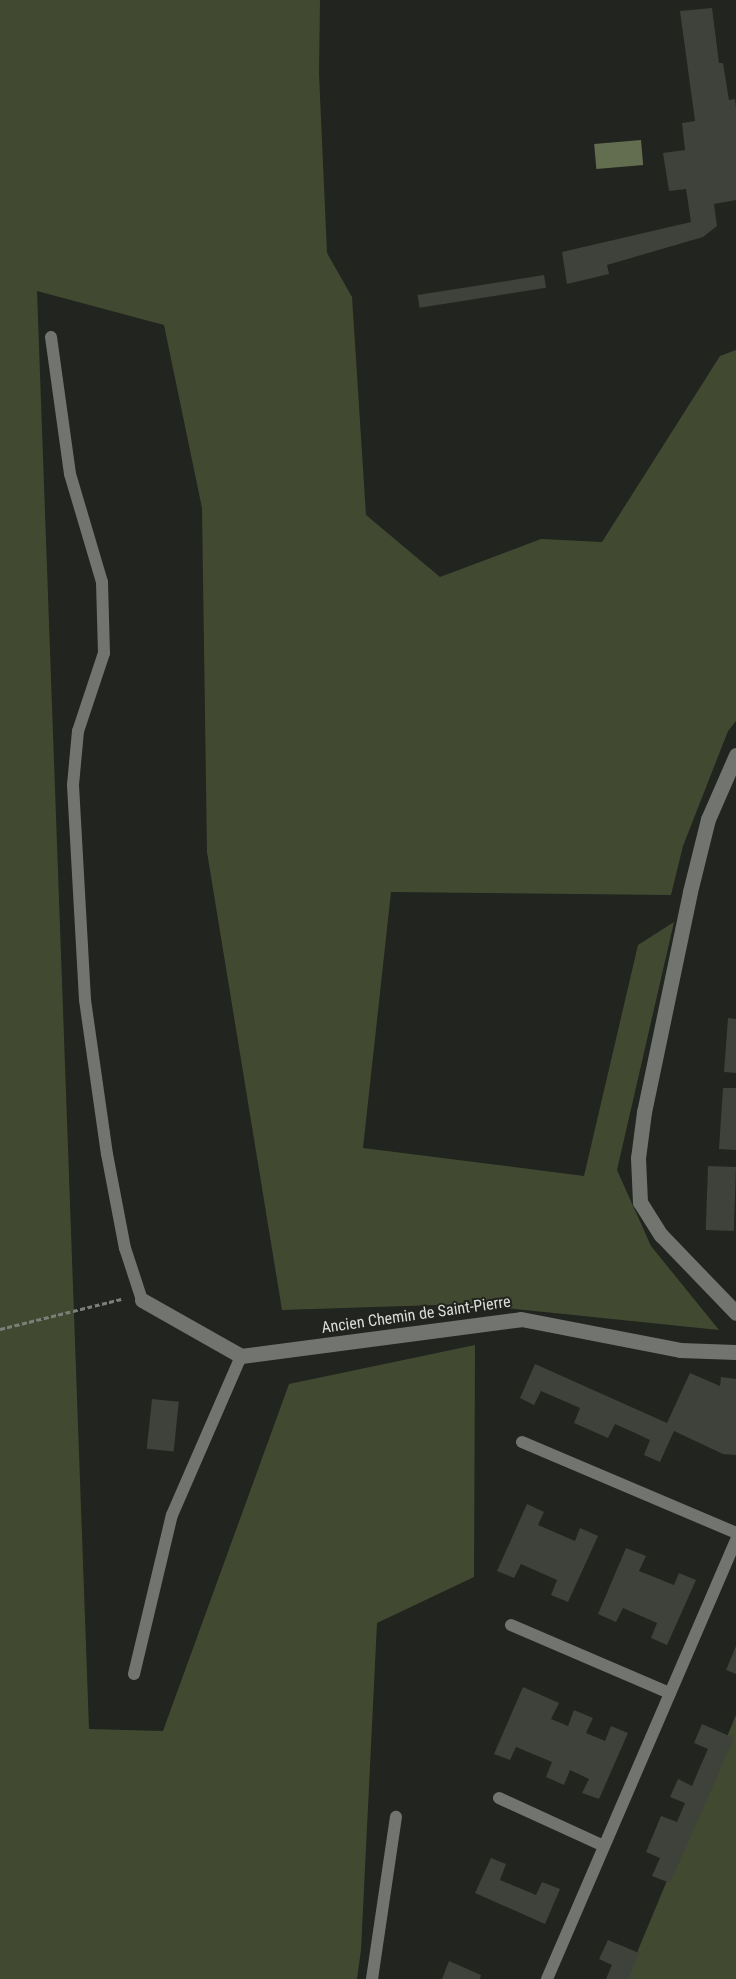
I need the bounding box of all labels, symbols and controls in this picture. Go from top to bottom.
street label: Ancien Chemin de Saint-Pierre [320,1292,512,1338]

